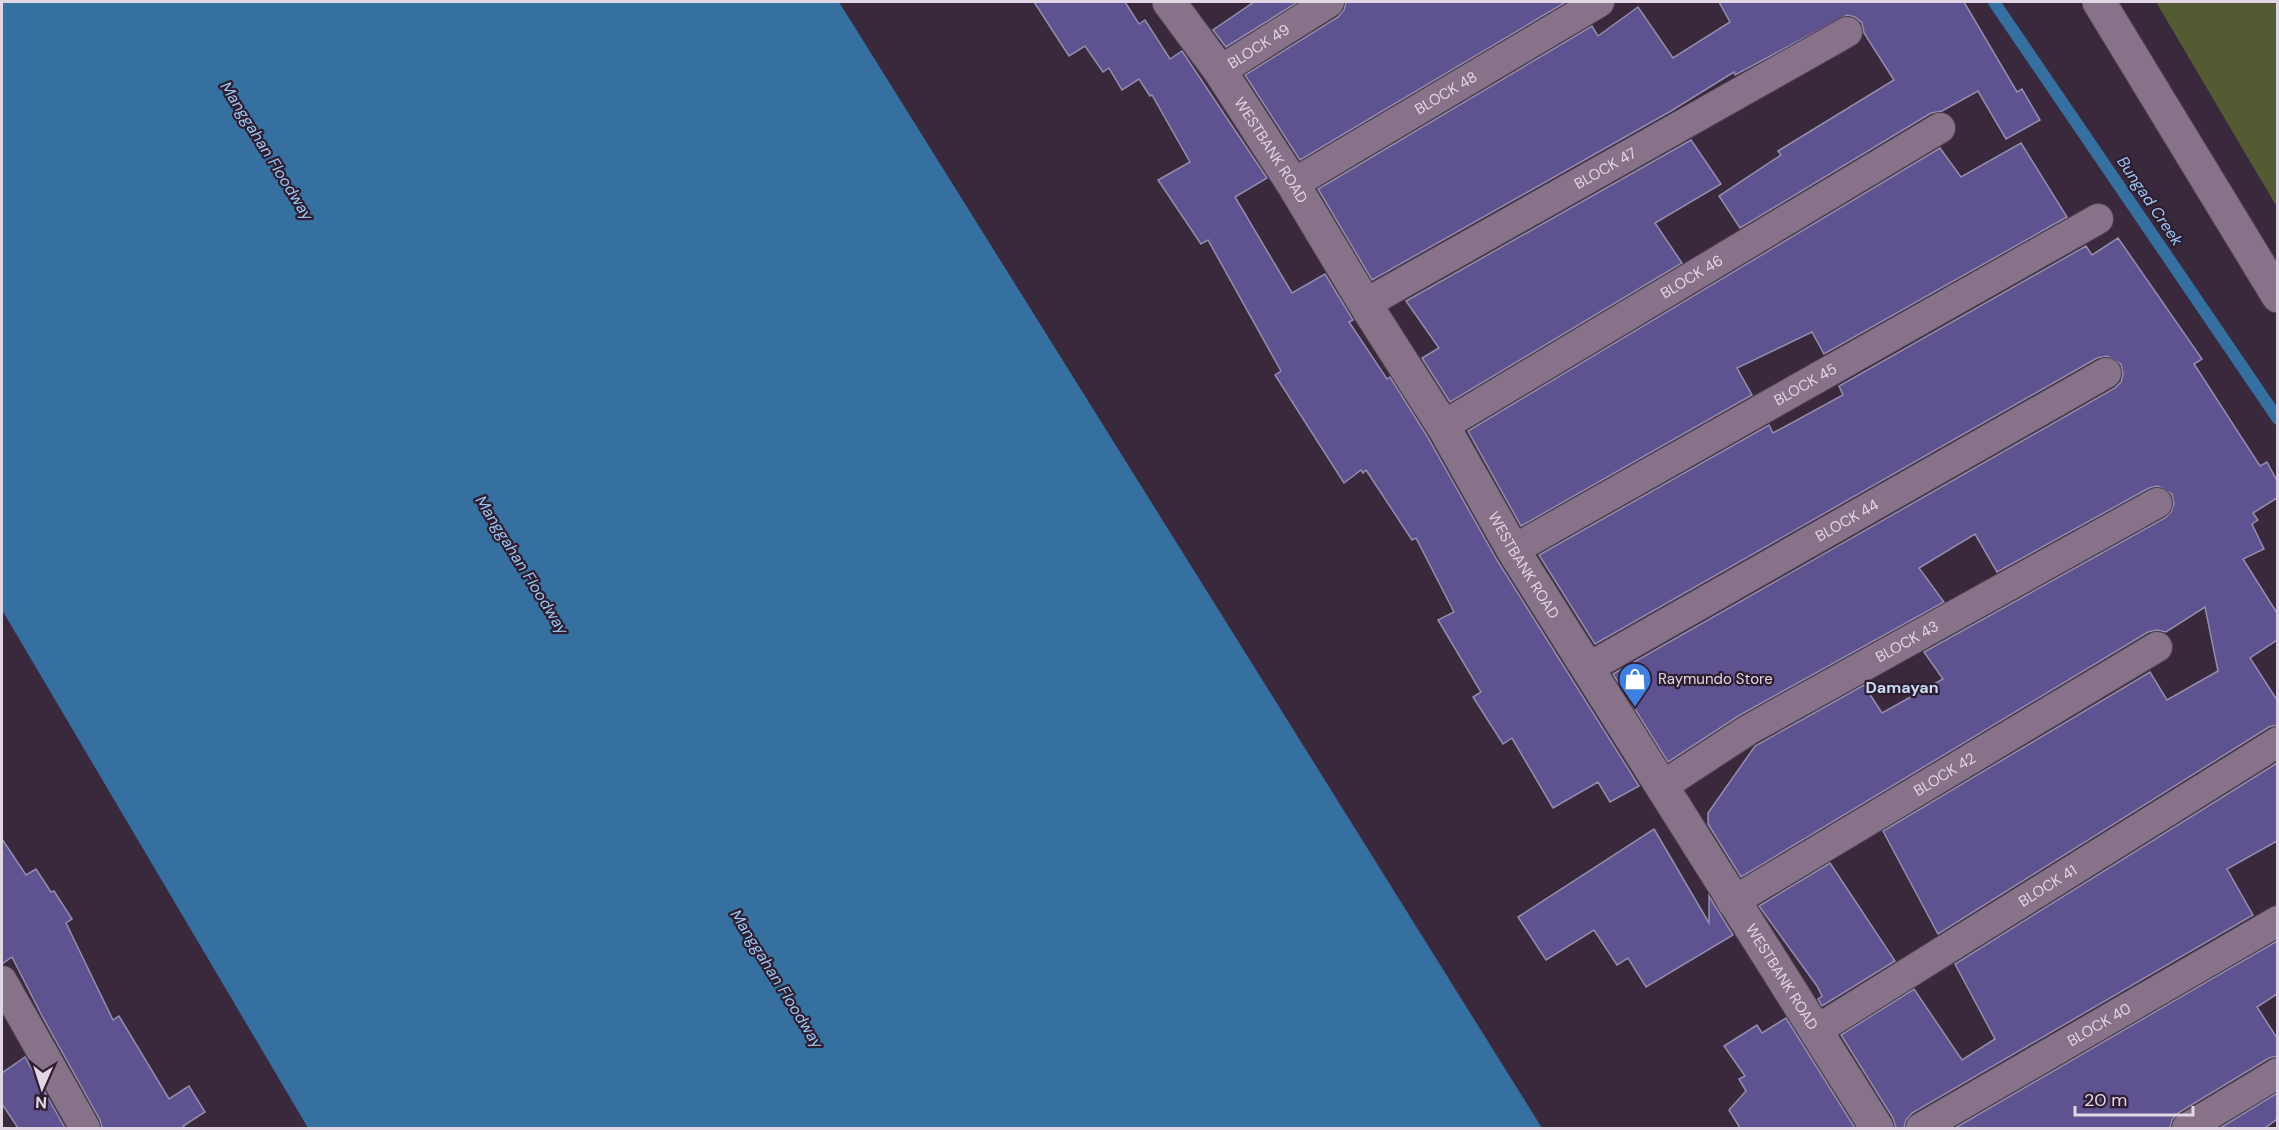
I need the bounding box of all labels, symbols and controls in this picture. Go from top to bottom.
street label: BLOCK 49 [1224,19,1294,73]
street label: BLOCK 48 [1411,67,1481,119]
water label: Manggahan Floodway [216,77,319,225]
street label: WESTBANK ROAD [1230,93,1312,207]
street label: BLOCK 47 [1571,143,1640,194]
water label: Bungad Creek [2112,152,2188,251]
street label: BLOCK 46 [1657,250,1727,303]
street label: BLOCK 45 [1770,359,1841,410]
water label: Manggahan Floodway [471,491,574,639]
street label: BLOCK 44 [1812,495,1882,546]
street label: WESTBANK ROAD [1483,508,1564,623]
street label: BLOCK 43 [1872,616,1942,667]
shop icon: Raymundo Store [1617,661,1653,708]
place label: Raymundo Store [1658,669,1773,689]
district label: Damayan [1865,677,1939,698]
street label: BLOCK 42 [1910,748,1979,801]
street label: BLOCK 41 [2015,860,2081,912]
water label: Manggahan Floodway [726,905,829,1053]
street label: WESTBANK ROAD [1741,920,1823,1034]
street label: BLOCK 40 [2064,998,2135,1051]
north arrow [12,1058,72,1118]
scale bar [2075,1079,2194,1117]
text: 20 m [2084,1088,2127,1112]
text: N [35,1092,48,1113]

